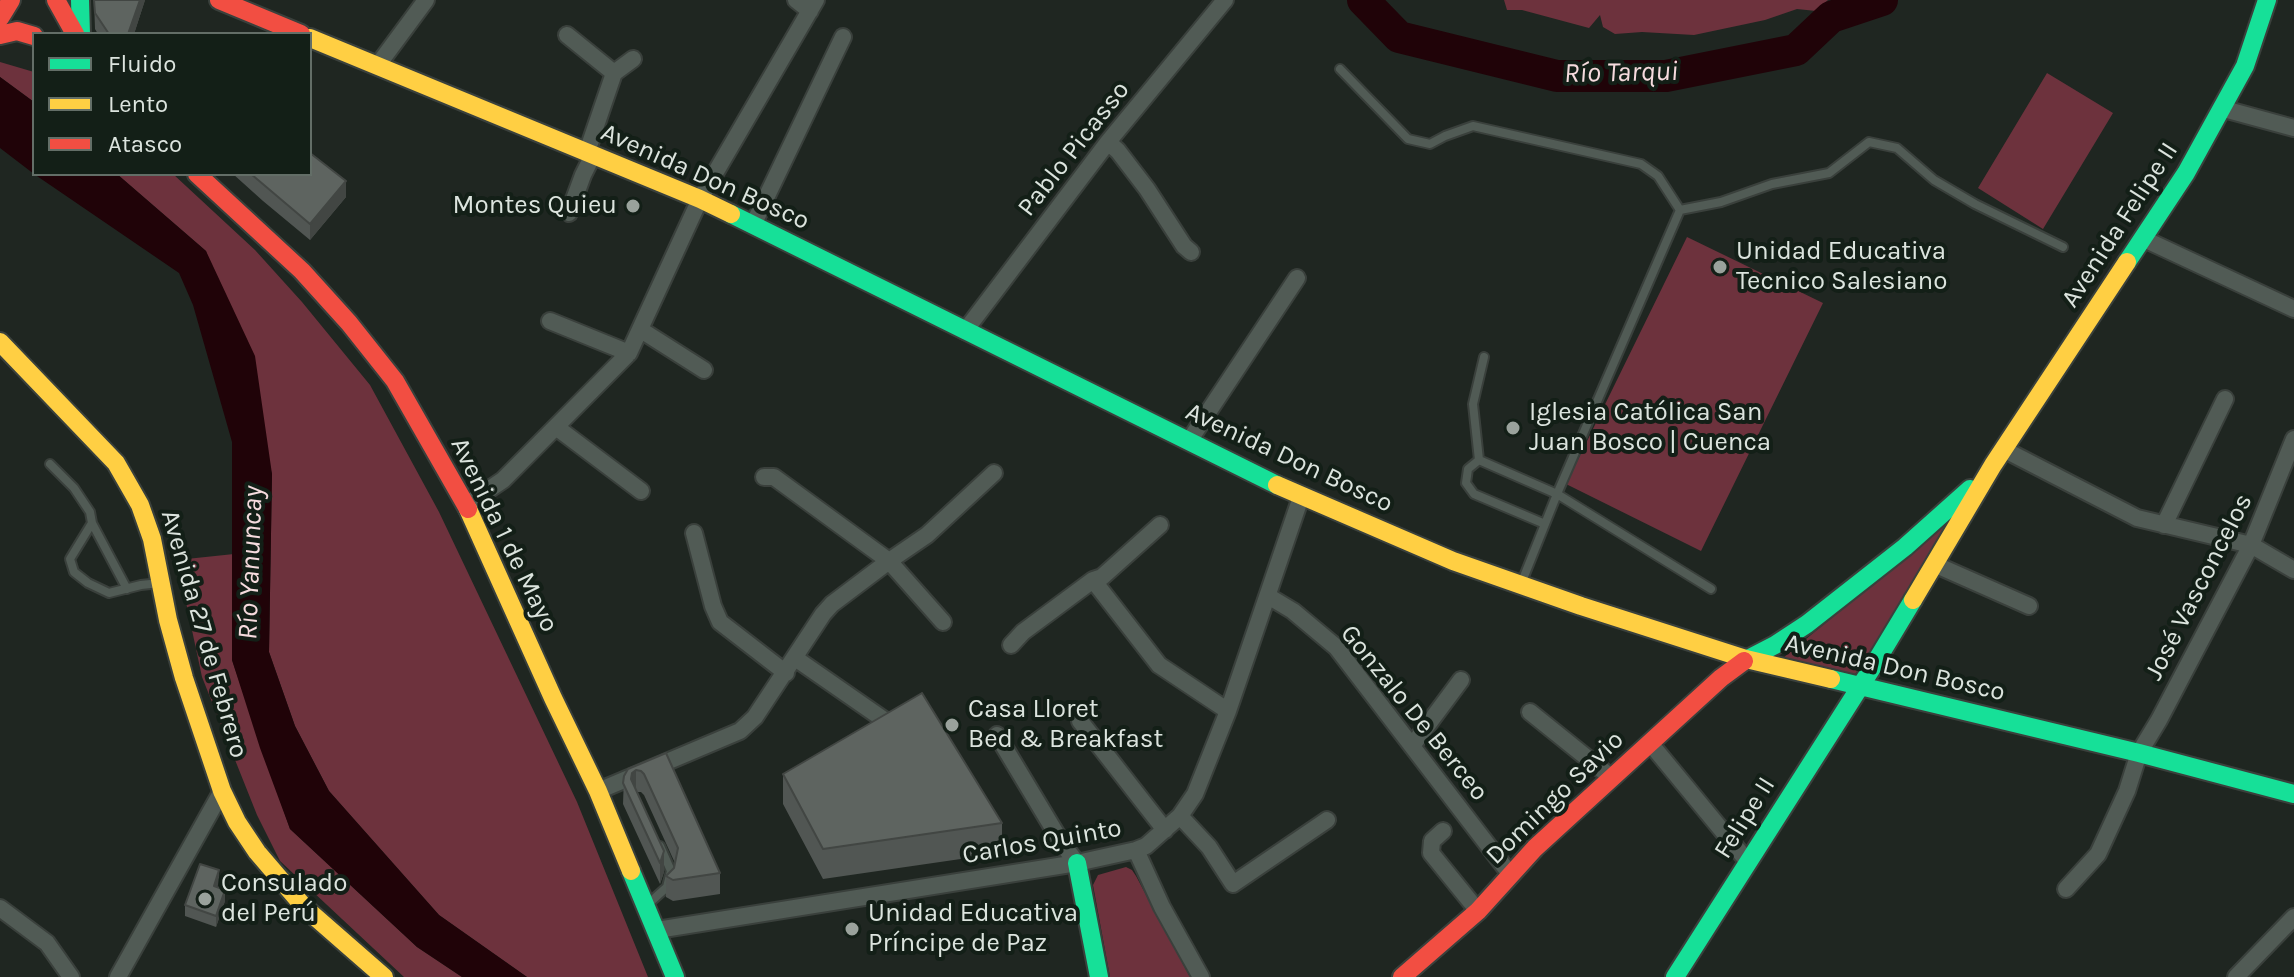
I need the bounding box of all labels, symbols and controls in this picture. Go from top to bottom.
legend [32,32,312,176]
text: Fluido [108,50,176,78]
water label: Río Tarqui [1564,55,1678,91]
street label: Pablo Picasso [1011,75,1137,223]
text: Lento [108,90,168,118]
street label: Avenida Don Bosco [596,117,814,237]
text: Atasco [108,130,182,158]
street label: Avenida Felipe II [2055,137,2185,313]
place label: Montes Quieu [453,190,617,222]
marker: Montes Quieu [624,197,642,215]
place label: Unidad Educativa Tecnico Salesiano [1736,236,1947,298]
marker: Unidad Educativa Tecnico Salesiano [1711,258,1729,276]
street label: Avenida Don Bosco [1180,396,1398,520]
place label: Iglesia Católica San Juan Bosco | Cuenca [1529,397,1771,458]
marker: Iglesia Católica San Juan Bosco | Cuenca [1504,419,1522,437]
street label: Avenida 1 de Mayo [443,433,565,637]
water label: Río Yanuncay [232,485,270,641]
street label: José Vasconcelos [2139,489,2259,685]
street label: Avenida 27 de Febrero [154,506,254,762]
street label: Gonzalo De Berceo [1333,619,1495,807]
street label: Avenida Don Bosco [1782,627,2008,709]
place label: Casa Lloret Bed & Breakfast [968,694,1163,756]
marker: Casa Lloret Bed & Breakfast [943,716,961,734]
street label: Domingo Savio [1480,725,1630,871]
street label: Felipe II [1708,771,1782,865]
street label: Carlos Quinto [960,813,1124,871]
place label: Consulado del Perú [221,868,347,930]
marker: Consulado del Perú [196,890,214,908]
place label: Unidad Educativa Príncipe de Paz [868,898,1078,960]
marker: Unidad Educativa Príncipe de Paz [843,920,861,938]

